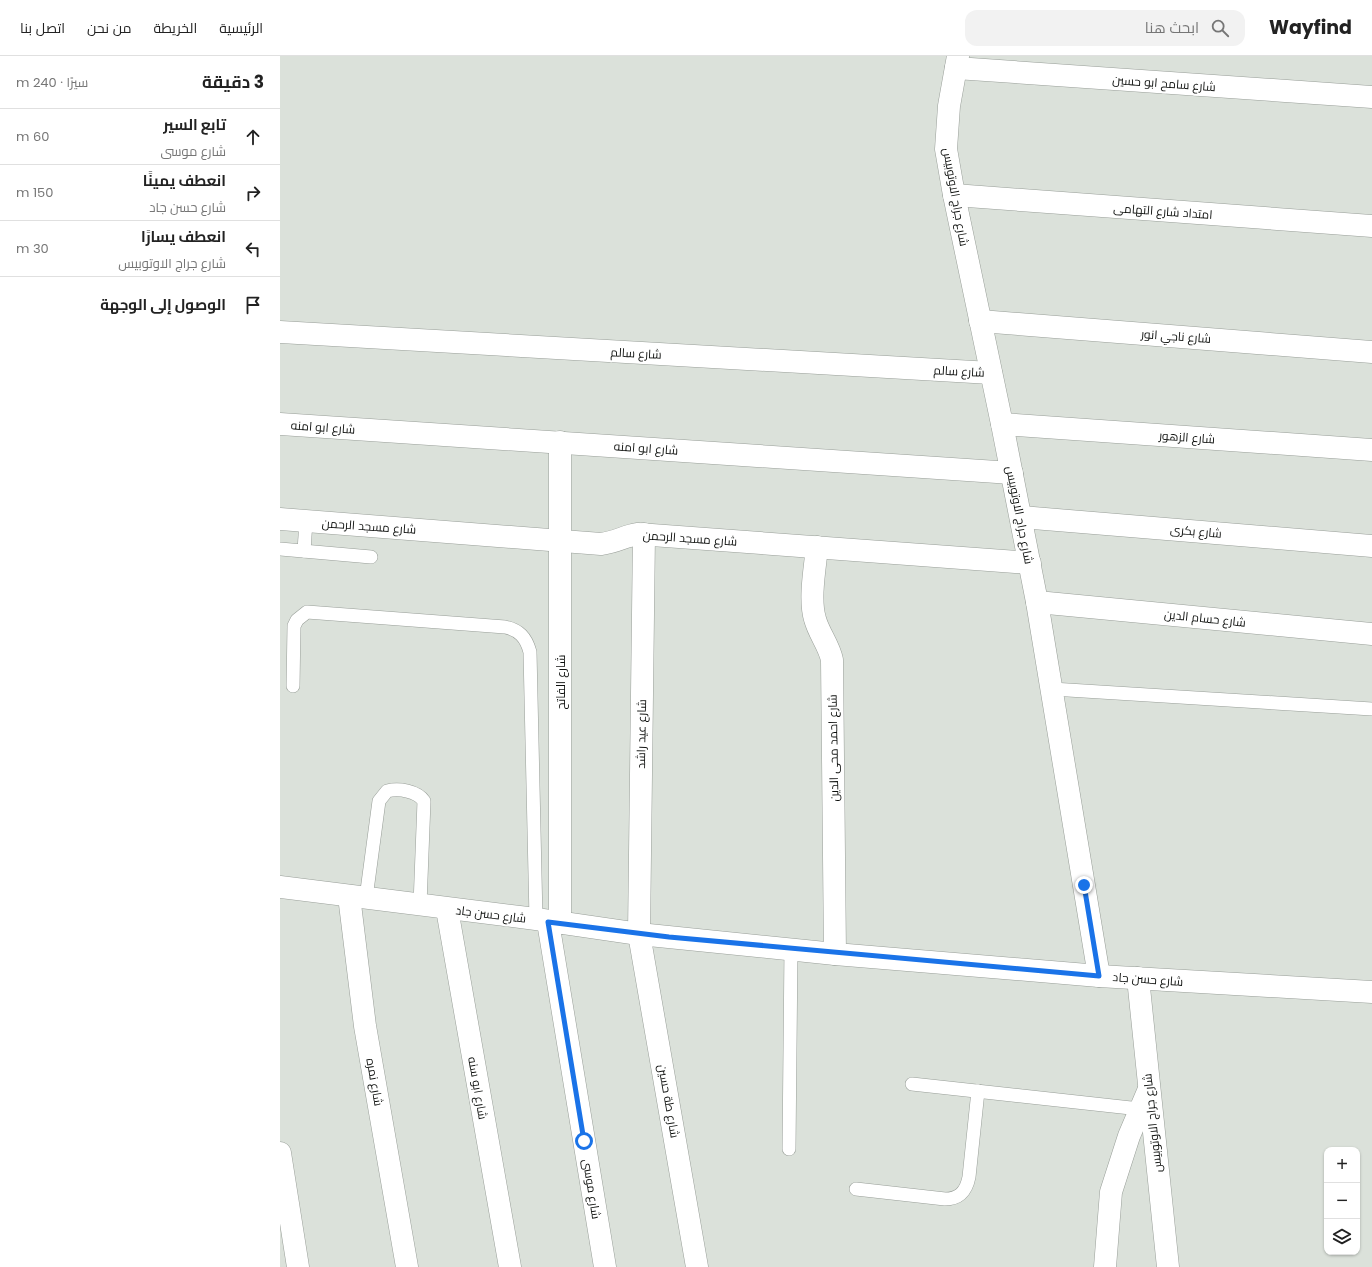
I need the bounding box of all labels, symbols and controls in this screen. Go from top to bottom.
search box [965,10,1245,46]
text: Wayfind [1269,14,1352,41]
text: ابحث هنا [1145,17,1199,38]
icon: search [1209,17,1231,39]
text: اتصل بنا [20,18,65,38]
text: من نحن [87,18,131,38]
text: الخريطة [153,18,197,38]
text: الرئيسية [219,18,263,38]
text: 3 دقيقة [202,70,264,94]
street label: شارع سامح ابو حسين [1112,71,1216,95]
text: سيرًا · 240 m [16,73,88,92]
text: تابع السير [163,114,226,135]
icon: ahead [242,126,264,148]
text: 60 m [16,127,49,146]
text: شارع موسى [161,142,226,161]
street label: شارع جراج الاوتوبيس [939,147,973,248]
text: انعطف يمينًا [143,170,226,191]
icon: right [242,182,264,204]
text: 150 m [16,183,53,202]
text: شارع حسن جاد [149,198,226,217]
street label: امتداد شارع التهامى [1113,199,1213,223]
text: انعطف يسارًا [141,226,226,247]
icon: left [242,238,264,260]
text: 30 m [16,239,49,258]
text: شارع جراج الاوتوبيس [118,254,226,273]
text: الوصول إلى الوجهة [100,294,226,315]
icon: arrive [242,294,264,316]
street label: شارع ناجي انور [1139,325,1212,349]
street label: شارع سالم [610,343,662,363]
street label: شارع سالم [933,361,985,381]
street label: شارع ابو امنه [290,416,356,438]
street label: شارع الزهور [1157,426,1216,447]
street label: شارع ابو امنه [613,437,679,459]
street label: شارع جراج الاوتوبيس [1002,465,1038,565]
street label: شارع مسجد الرحمن [321,514,417,538]
street label: شارع بكرى [1169,520,1223,542]
street label: شارع مسجد الرحمن [642,526,738,550]
street label: شارع حسام الدين [1163,605,1247,631]
street label: شارع الفاتح [552,654,569,709]
street label: شارع احمد محى الدين [824,694,842,802]
street label: شارع عيد راشد [632,699,650,769]
route end [1075,876,1093,894]
street label: شارع حسن جاد [455,901,527,927]
street label: شارع حسن جاد [1112,968,1184,990]
street label: شارع ابو سنه [464,1055,492,1121]
street label: شارع نمره [362,1057,388,1107]
street label: شارع طة حسين [654,1063,684,1139]
street label: شارع جراج الاوتوبيس [1138,1073,1166,1173]
route start [575,1132,593,1150]
map controls [1324,1147,1360,1255]
button: + [1324,1147,1360,1183]
street label: شارع موسى [579,1158,605,1220]
button: − [1324,1183,1360,1219]
button: layers [1324,1219,1360,1255]

